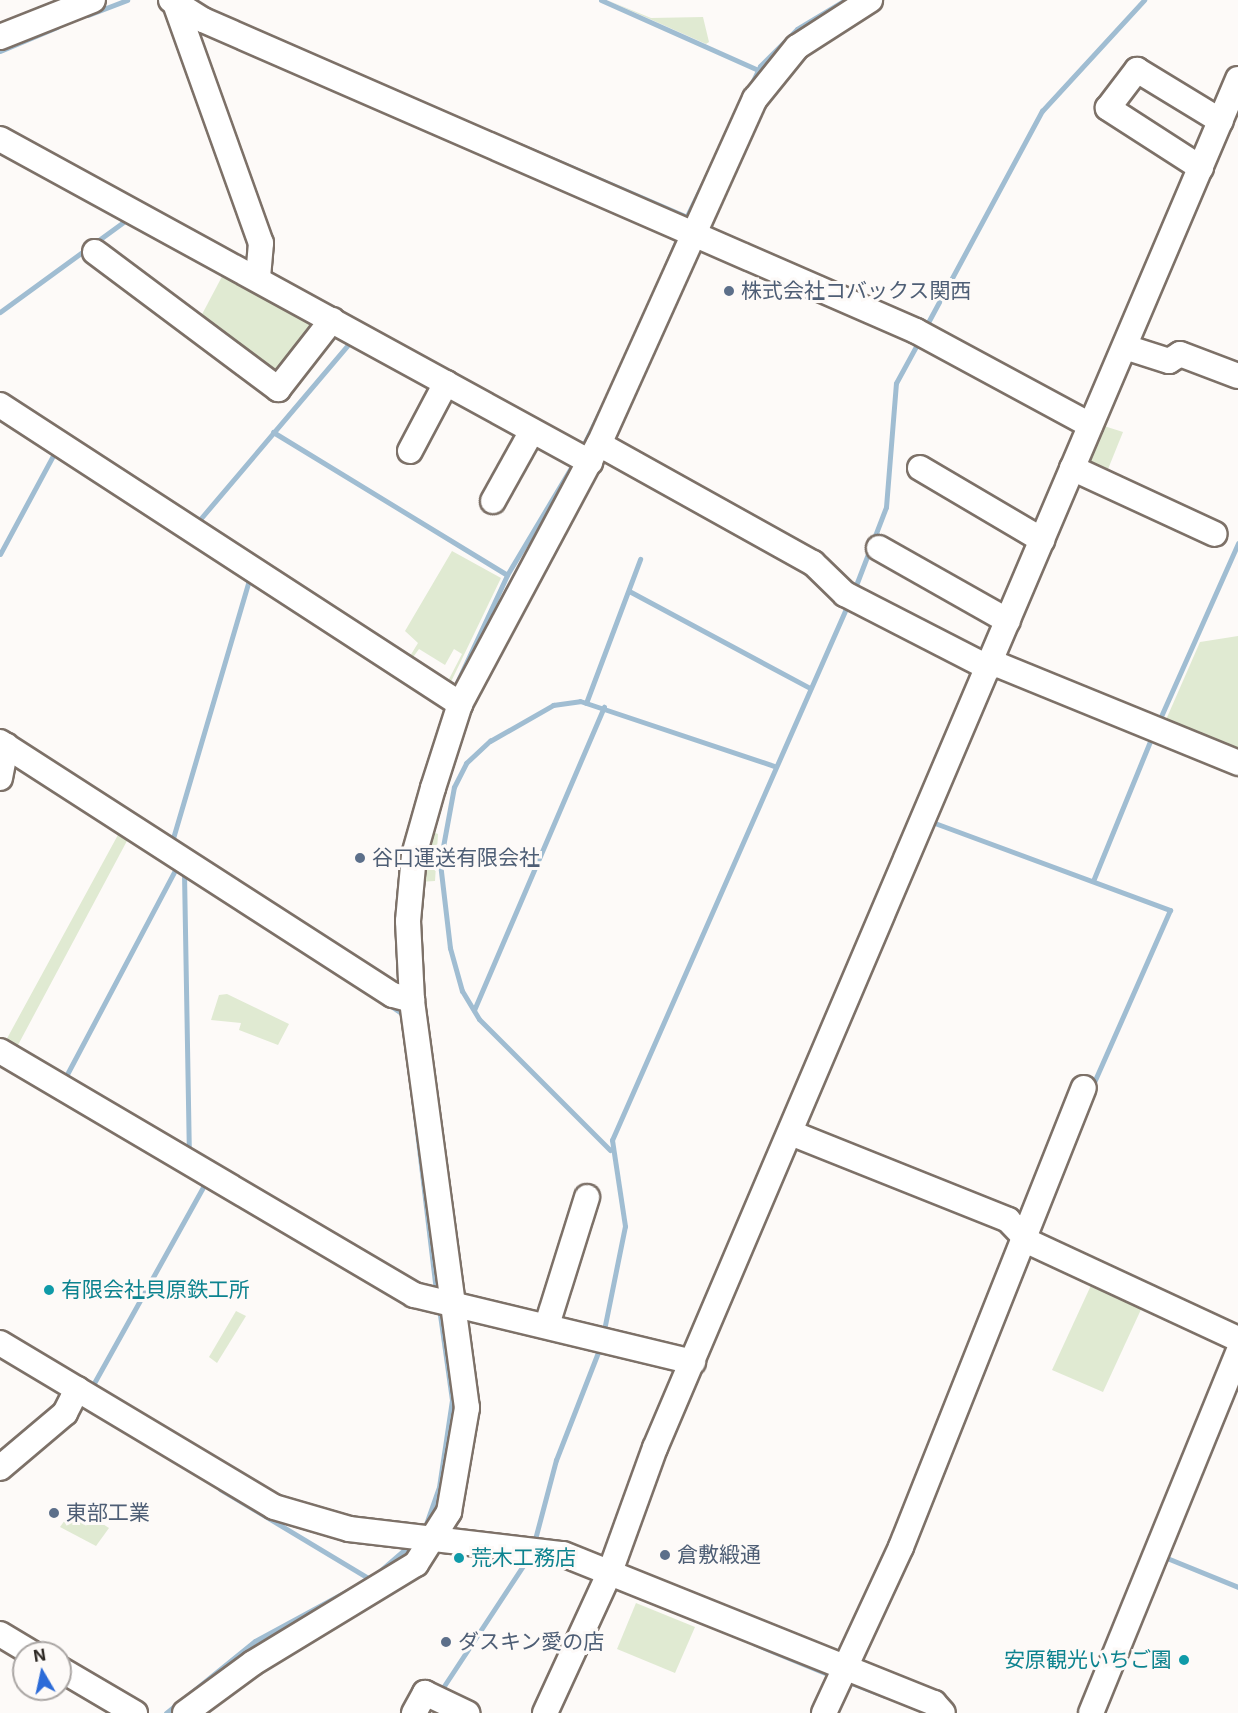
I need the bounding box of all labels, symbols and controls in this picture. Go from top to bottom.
place label: 株式会社コバックス関西 [741,278,972,304]
marker: 株式会社コバックス関西 [722,284,736,298]
place label: 谷口運送有限会社 [372,845,540,871]
marker: 谷口運送有限会社 [353,851,367,865]
place label: 有限会社貝原鉄工所 [61,1277,250,1303]
marker: 有限会社貝原鉄工所 [42,1283,56,1297]
place label: 東部工業 [66,1500,150,1526]
marker: 東部工業 [47,1506,61,1520]
place label: 倉敷緞通 [677,1542,761,1568]
place label: 荒木工務店 [471,1545,576,1571]
marker: 倉敷緞通 [658,1548,672,1562]
marker: 荒木工務店 [452,1551,466,1565]
place label: ダスキン愛の店 [458,1629,605,1655]
marker: ダスキン愛の店 [439,1635,453,1649]
north arrow [12,1641,72,1701]
text: N [32,1644,47,1666]
place label: 安原観光いちご園 [1004,1647,1172,1673]
marker: 安原観光いちご園 [1177,1653,1191,1667]

